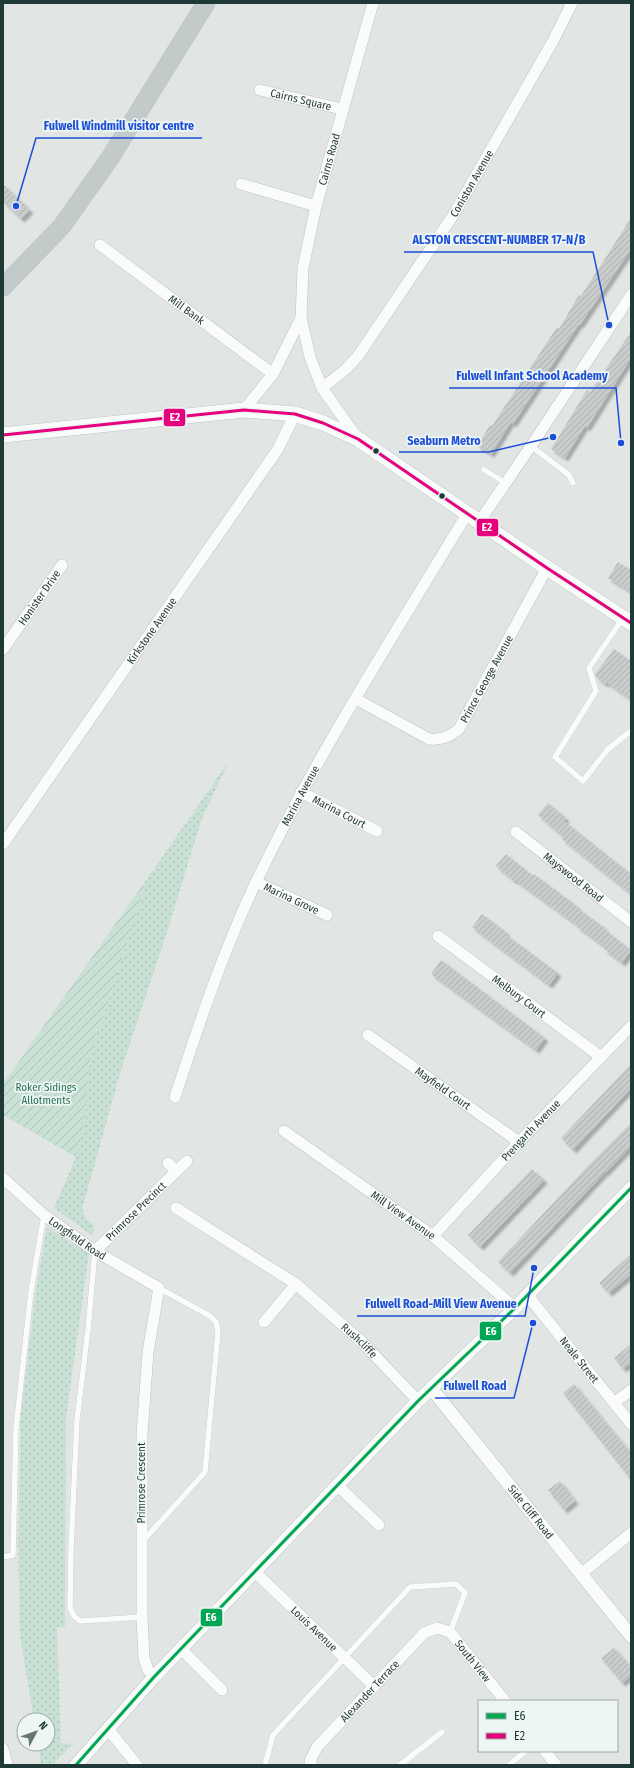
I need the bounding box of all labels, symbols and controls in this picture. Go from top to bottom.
street label: Cairns Square [269,86,333,113]
callout: Fulwell Windmill visitor centre [36,114,202,138]
text: Fulwell Windmill visitor centre [44,119,194,133]
street label: Cairns Road [316,132,343,187]
street label: Coniston Avenue [447,147,496,219]
callout: ALSTON CRESCENT-NUMBER 17-N/B [404,228,593,252]
text: ALSTON CRESCENT-NUMBER 17-N/B [411,233,586,247]
street label: Mill Bank [166,292,208,328]
callout: Fulwell Infant School Academy [449,364,616,388]
text: Fulwell Infant School Academy [456,369,608,383]
line badge: E2 [163,408,186,427]
text: E2 [170,411,180,424]
callout: Seaburn Metro [399,428,489,452]
text: Seaburn Metro [407,434,481,448]
unlabelled marker [371,446,381,456]
unlabelled marker [437,491,447,501]
line badge: E2 [476,518,499,537]
text: E2 [482,521,492,534]
street label: Honister Drive [15,567,63,628]
street label: Kirkstone Avenue [124,595,179,667]
street label: Prince George Avenue [457,633,516,725]
street label: Marina Avenue [279,763,322,828]
street label: Marina Court [310,793,368,831]
street label: Mayswood Road [541,849,606,905]
street label: Marina Grove [262,880,321,917]
street label: Melbury Court [490,972,549,1021]
street label: Mayfield Court [413,1064,474,1112]
park label: Roker Sidings Allotments [16,1081,77,1107]
street label: Prengarth Avenue [499,1097,563,1164]
street label: Primrose Precinct [103,1179,169,1243]
street label: Mill View Avenue [369,1188,438,1242]
street label: Longfield Road [46,1214,108,1263]
callout: Fulwell Road-Mill View Avenue [357,1292,525,1316]
text: Fulwell Road-Mill View Avenue [365,1297,517,1311]
street label: Rushcliffe [339,1320,380,1361]
line badge: E6 [479,1321,502,1341]
text: E6 [486,1325,497,1338]
street label: Neale Street [557,1334,602,1386]
callout: Fulwell Road [435,1374,514,1398]
text: Fulwell Road [443,1379,507,1393]
street label: Primrose Crescent [135,1442,148,1524]
street label: Side Cliff Road [505,1482,556,1541]
street label: Louis Avenue [288,1603,340,1654]
line badge: E6 [200,1608,223,1627]
text: E6 [206,1611,217,1624]
street label: South View [452,1637,494,1685]
street label: Alexander Terrace [337,1657,402,1725]
legend [478,1700,618,1752]
text: E6 [514,1709,525,1723]
north arrow [16,1712,56,1752]
text: N [36,1719,50,1733]
text: E2 [514,1729,525,1743]

